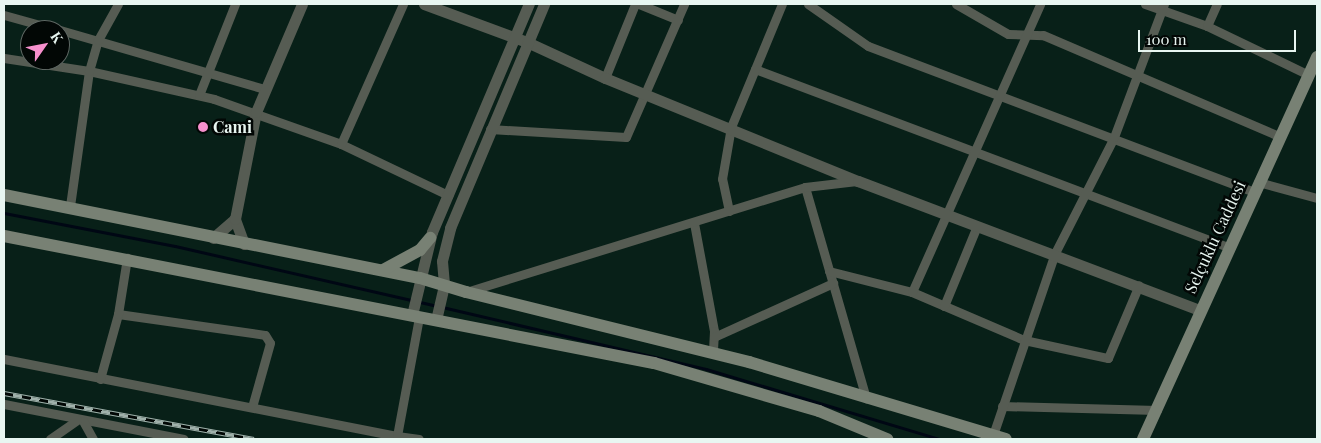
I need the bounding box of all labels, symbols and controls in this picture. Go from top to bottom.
north arrow [20,20,70,70]
scale bar [1141,20,1298,52]
text: K [46,28,68,46]
text: 100 m [1146,29,1187,49]
place label: Cami [213,117,252,137]
marker: Cami [197,121,209,133]
street label: Selçuklu Caddesi [1181,178,1249,296]

